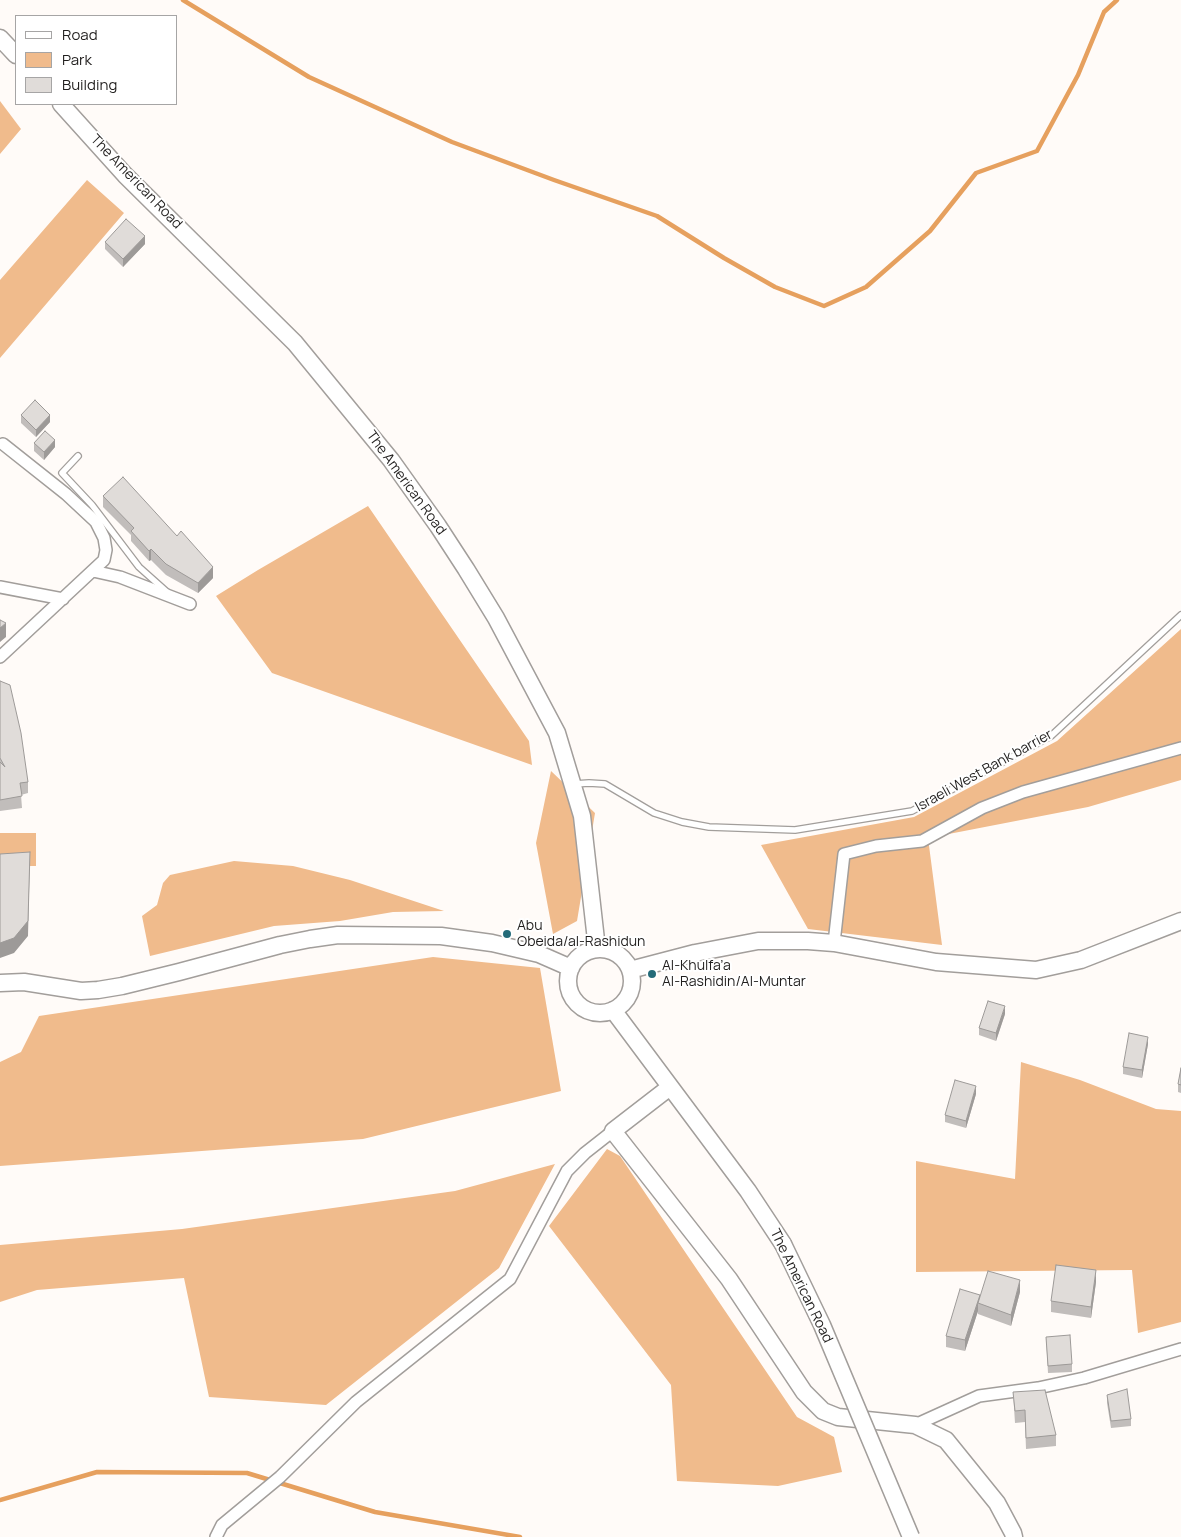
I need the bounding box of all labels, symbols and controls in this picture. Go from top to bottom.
legend [15,15,178,105]
text: Road [62,24,98,45]
text: Park [62,49,92,70]
text: Building [62,74,117,95]
street label: The American Road [87,131,185,233]
street label: The American Road [363,428,449,538]
street label: Israeli West Bank barrier [913,726,1055,816]
place label: Abu Obeida/al-Rashidun [517,918,645,950]
marker: Abu Obeida/al-Rashidun [501,928,513,940]
place label: Al-Khulfa’a Al-Rashidin/Al-Muntar [662,958,806,990]
marker: Al-Khulfa’a Al-Rashidin/Al-Muntar [646,968,658,980]
street label: The American Road [766,1226,836,1346]

